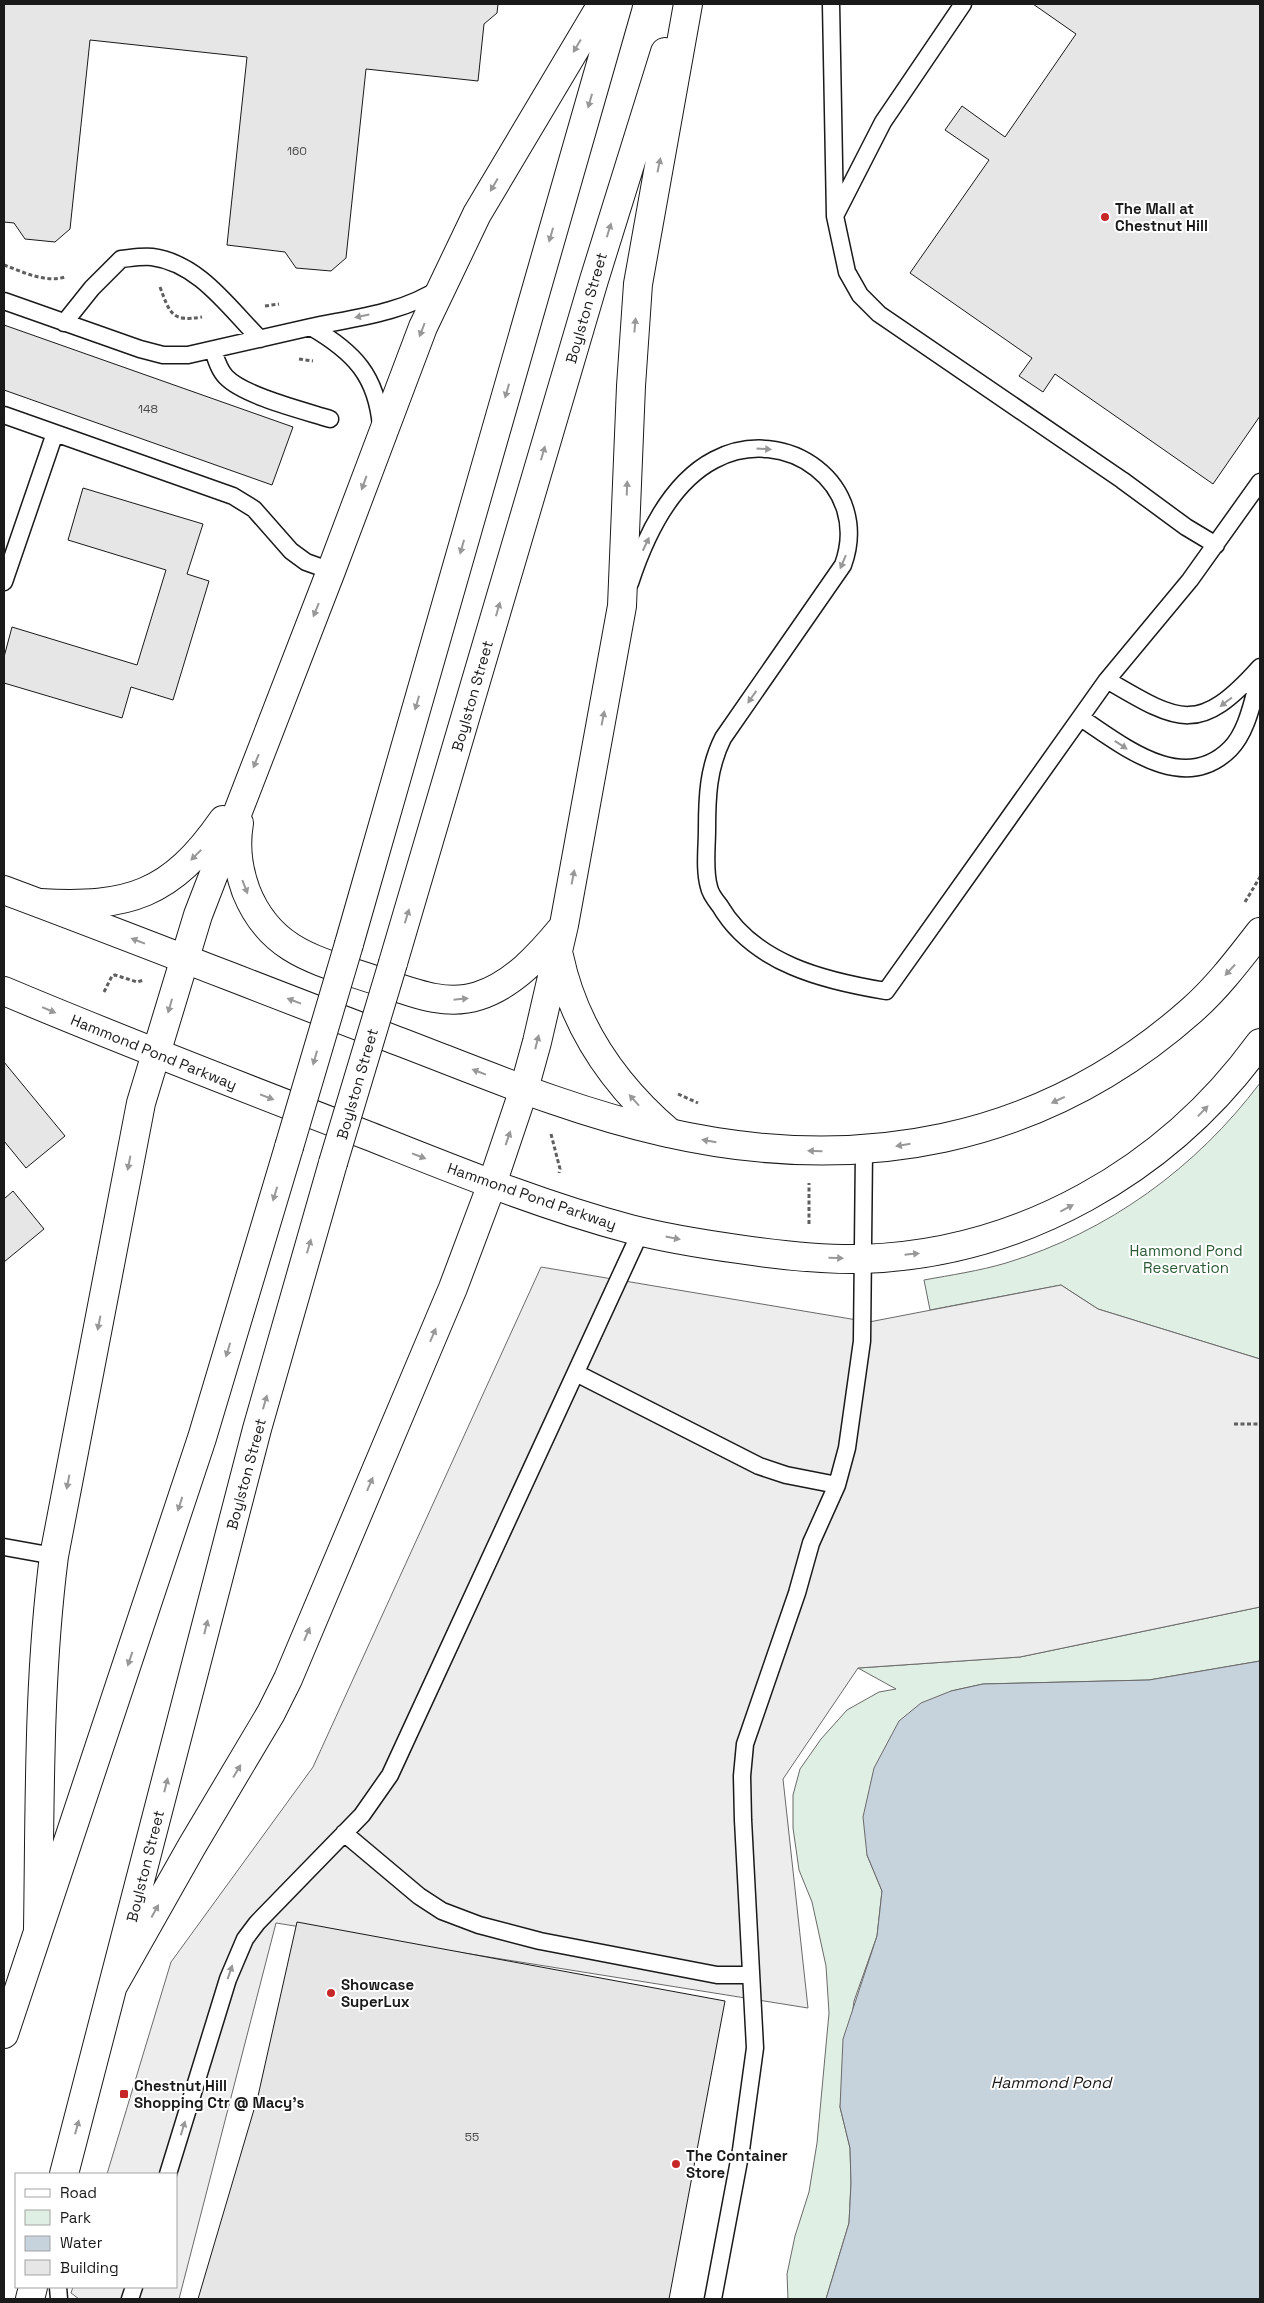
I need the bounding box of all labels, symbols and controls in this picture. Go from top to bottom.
one-way arrow [573,39,582,52]
one-way arrow [585,94,593,109]
house number: 160 [287,143,307,159]
one-way arrow [656,156,664,172]
one-way arrow [489,178,498,192]
place label: The Mall at Chestnut Hill [1115,199,1208,235]
marker: The Mall at Chestnut Hill [1099,211,1111,223]
one-way arrow [606,222,614,237]
one-way arrow [547,227,555,242]
street label: Boylston Street [561,250,611,366]
one-way arrow [354,312,370,320]
one-way arrow [631,317,639,333]
one-way arrow [417,323,425,338]
one-way arrow [502,383,510,398]
house number: 148 [138,401,158,417]
one-way arrow [540,445,548,460]
one-way arrow [756,445,772,453]
one-way arrow [360,475,367,490]
one-way arrow [624,479,632,495]
one-way arrow [642,537,650,551]
one-way arrow [458,540,466,555]
one-way arrow [839,555,847,569]
one-way arrow [494,601,502,616]
one-way arrow [312,603,320,618]
street label: Boylston Street [447,638,497,754]
one-way arrow [747,690,757,703]
one-way arrow [413,696,421,711]
one-way arrow [1220,696,1233,707]
one-way arrow [599,709,607,725]
one-way arrow [1115,740,1128,749]
one-way arrow [252,754,259,769]
one-way arrow [191,849,203,861]
one-way arrow [569,870,577,885]
one-way arrow [241,880,249,895]
one-way arrow [403,908,411,923]
one-way arrow [131,937,145,945]
one-way arrow [1224,964,1236,976]
one-way arrow [453,994,469,1002]
one-way arrow [287,997,302,1004]
one-way arrow [166,999,174,1014]
one-way arrow [42,1006,56,1014]
street label: Hammond Pond Parkway [68,1010,240,1094]
street label: Boylston Street [332,1026,382,1142]
one-way arrow [533,1034,541,1049]
one-way arrow [311,1050,319,1065]
one-way arrow [471,1068,486,1076]
one-way arrow [260,1093,275,1101]
one-way arrow [628,1094,640,1106]
one-way arrow [1051,1097,1065,1105]
one-way arrow [1197,1105,1209,1117]
one-way arrow [505,1131,512,1146]
one-way arrow [700,1136,716,1144]
one-way arrow [894,1142,910,1150]
one-way arrow [807,1147,823,1155]
one-way arrow [411,1152,426,1160]
one-way arrow [124,1155,132,1171]
street label: Hammond Pond Parkway [445,1158,619,1234]
one-way arrow [270,1186,278,1201]
one-way arrow [1060,1204,1074,1212]
one-way arrow [665,1235,681,1243]
one-way arrow [306,1238,314,1253]
park label: Hammond Pond Reservation [1129,1241,1243,1277]
one-way arrow [904,1250,920,1258]
one-way arrow [828,1254,844,1262]
one-way arrow [94,1315,102,1331]
one-way arrow [430,1328,438,1342]
one-way arrow [224,1342,232,1357]
one-way arrow [261,1395,269,1410]
street label: Boylston Street [222,1416,270,1532]
one-way arrow [64,1475,72,1491]
one-way arrow [366,1477,374,1491]
one-way arrow [175,1497,183,1512]
one-way arrow [202,1620,210,1635]
one-way arrow [303,1627,311,1641]
one-way arrow [125,1652,133,1667]
one-way arrow [232,1764,241,1777]
one-way arrow [162,1777,170,1792]
street label: Boylston Street [122,1808,168,1924]
one-way arrow [151,1904,159,1919]
one-way arrow [227,1965,234,1980]
place label: Showcase SuperLux [341,1975,414,2011]
marker: Showcase SuperLux [325,1987,337,1999]
water label: Hammond Pond [991,2072,1113,2093]
place label: Chestnut Hill Shopping Ctr @ Macy's [134,2076,305,2112]
marker: Chestnut Hill Shopping Ctr @ Macy's [118,2088,130,2100]
one-way arrow [73,2120,81,2135]
one-way arrow [179,2120,187,2135]
house number: 55 [465,2129,479,2145]
place label: The Container Store [686,2146,788,2182]
marker: The Container Store [670,2158,682,2170]
legend [15,2173,178,2288]
text: Road [60,2183,97,2202]
text: Park [60,2208,91,2227]
text: Water [60,2233,103,2252]
text: Building [60,2258,119,2277]

